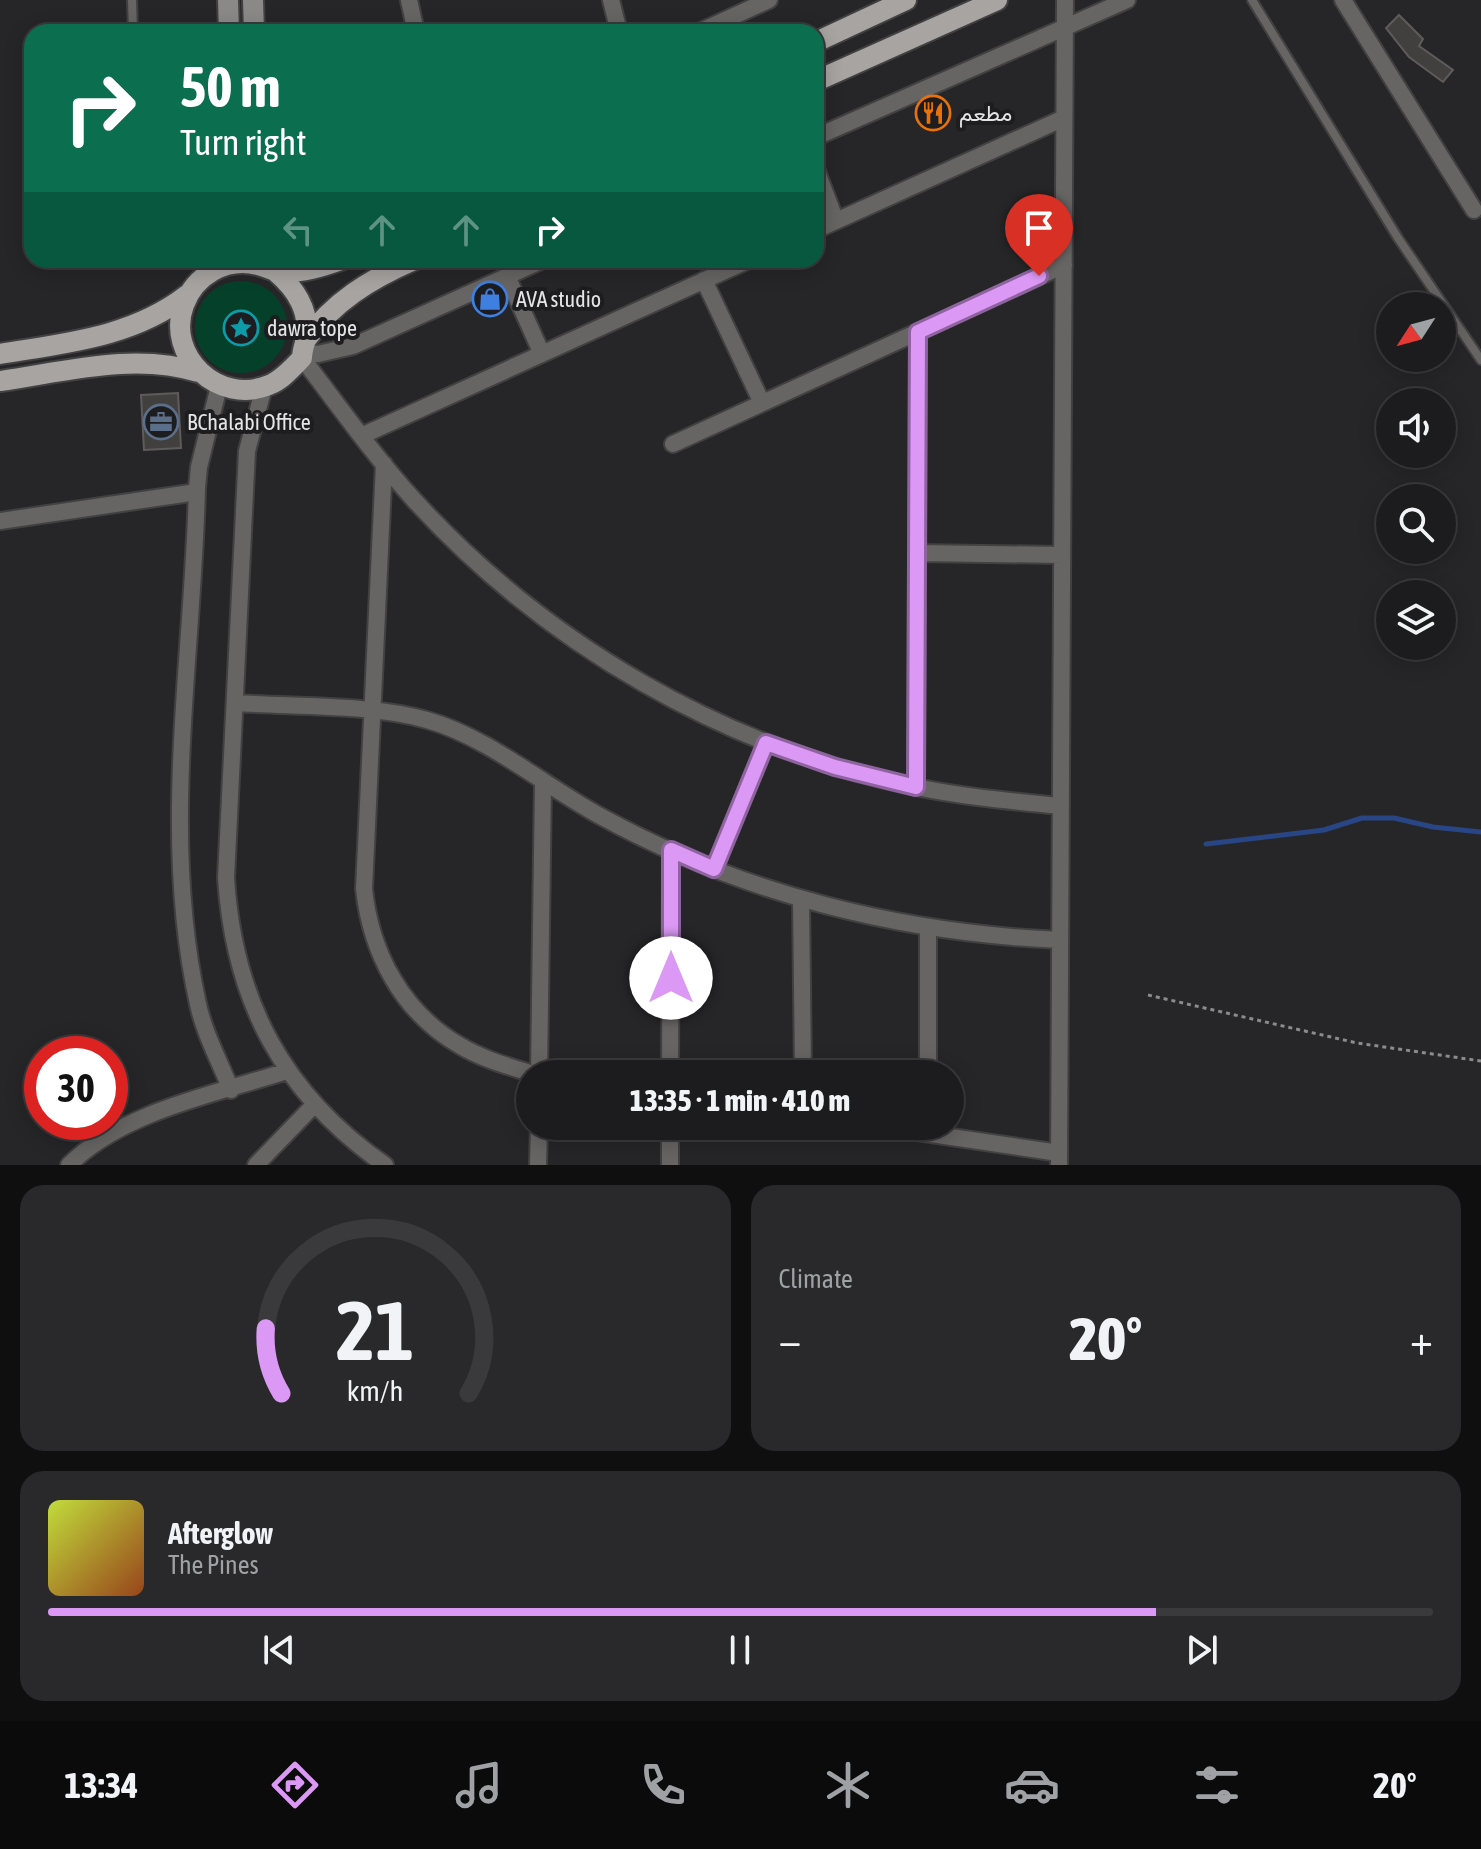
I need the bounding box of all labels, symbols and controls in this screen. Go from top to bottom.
text: 50 m [180,55,281,119]
icon: right [48,56,152,160]
restaurant icon: مطعم [914,94,952,132]
place label: مطعم [959,100,1012,128]
text: Turn right [180,121,307,163]
pin [1005,194,1073,276]
icon: arrive [1017,206,1061,250]
icon: left [276,208,320,252]
icon: ahead [360,208,404,252]
icon: ahead [444,208,488,252]
icon: right [528,208,572,252]
shop icon: AVA studio [471,280,509,318]
place label: AVA studio [516,286,601,312]
north arrow [1376,292,1456,372]
map controls [1376,292,1456,660]
place icon: dawra tope [222,309,260,347]
place label: dawra tope [267,315,357,341]
button: sound [1376,388,1456,468]
office icon: BChalabi Office [142,403,180,441]
place label: BChalabi Office [187,409,311,435]
button: search [1376,484,1456,564]
button: layers [1376,580,1456,660]
position arrow [629,936,713,1020]
speed limit sign: 30 [24,1036,128,1140]
text: 13:35 · 1 min · 410 m [630,1083,850,1117]
text: Climate [779,1264,853,1294]
text: 21 [336,1282,414,1378]
text: 20° [1069,1304,1142,1373]
text: − [779,1314,801,1364]
text: + [1410,1314,1433,1364]
text: km/h [347,1374,404,1407]
text: Afterglow [168,1516,273,1550]
text: The Pines [168,1550,259,1580]
icon: previous [257,1628,301,1672]
icon: pause [718,1628,762,1672]
icon: next [1180,1628,1224,1672]
icon: directions [267,1757,323,1813]
icon: music [451,1757,507,1813]
icon: phone [635,1757,691,1813]
icon: climate [820,1757,876,1813]
icon: car [1004,1757,1060,1813]
icon: filters [1189,1757,1245,1813]
text: 13:34 [64,1764,138,1806]
text: 20° [1373,1764,1417,1806]

